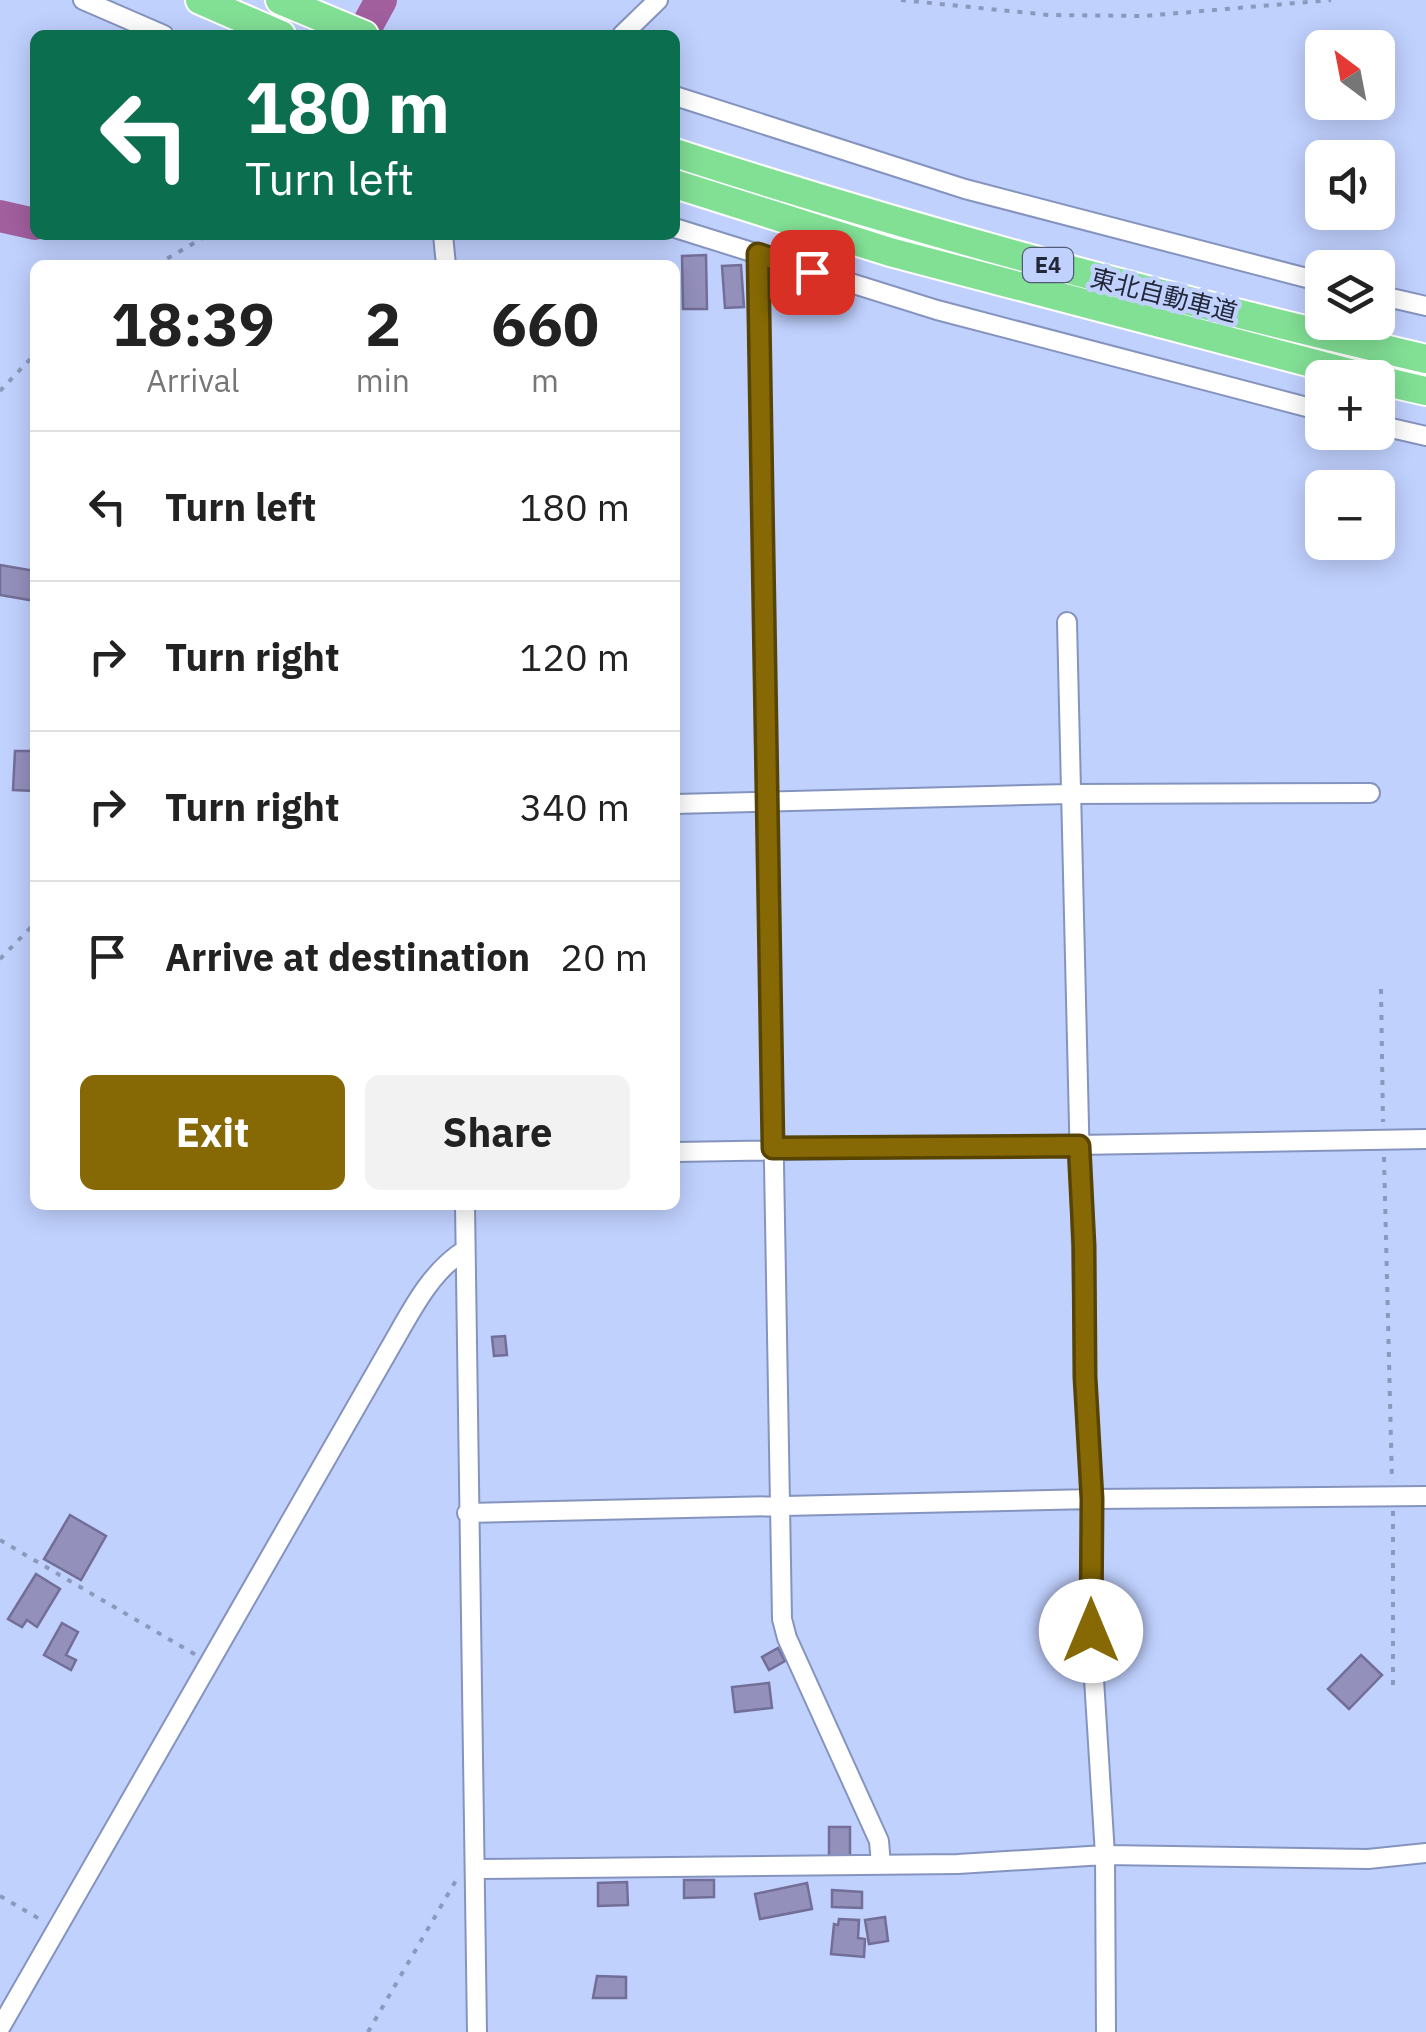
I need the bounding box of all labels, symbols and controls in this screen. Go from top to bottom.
north arrow [1305,30,1395,120]
map controls [1305,30,1395,560]
text: 180 m [245,61,450,152]
icon: left [80,70,210,200]
button: sound [1305,140,1395,230]
text: Turn left [245,149,414,207]
pin [770,230,855,315]
icon: arrive [785,245,840,300]
road number: E4 [1023,248,1073,282]
button: layers [1305,250,1395,340]
street label: 東北自動車道 [1087,260,1241,329]
text: 18:39 [111,284,275,363]
text: 2 [365,284,401,363]
text: 660 [491,284,599,363]
text: Arrival [146,359,240,401]
text: min [356,359,410,401]
text: m [531,359,559,401]
button: + [1305,360,1395,450]
button: − [1305,470,1395,560]
icon: left [80,479,135,534]
text: Turn left [165,482,316,531]
text: 180 m [519,482,630,531]
icon: right [80,629,135,684]
text: Turn right [165,632,340,681]
text: 120 m [519,632,630,681]
icon: right [80,779,135,834]
text: Turn right [165,782,340,831]
text: 340 m [519,782,630,831]
icon: arrive [80,929,135,984]
text: Arrive at destination [165,932,530,981]
text: 20 m [560,932,648,981]
button: Exit [80,1075,345,1190]
button: Share [365,1075,630,1190]
position arrow [1039,1579,1143,1683]

